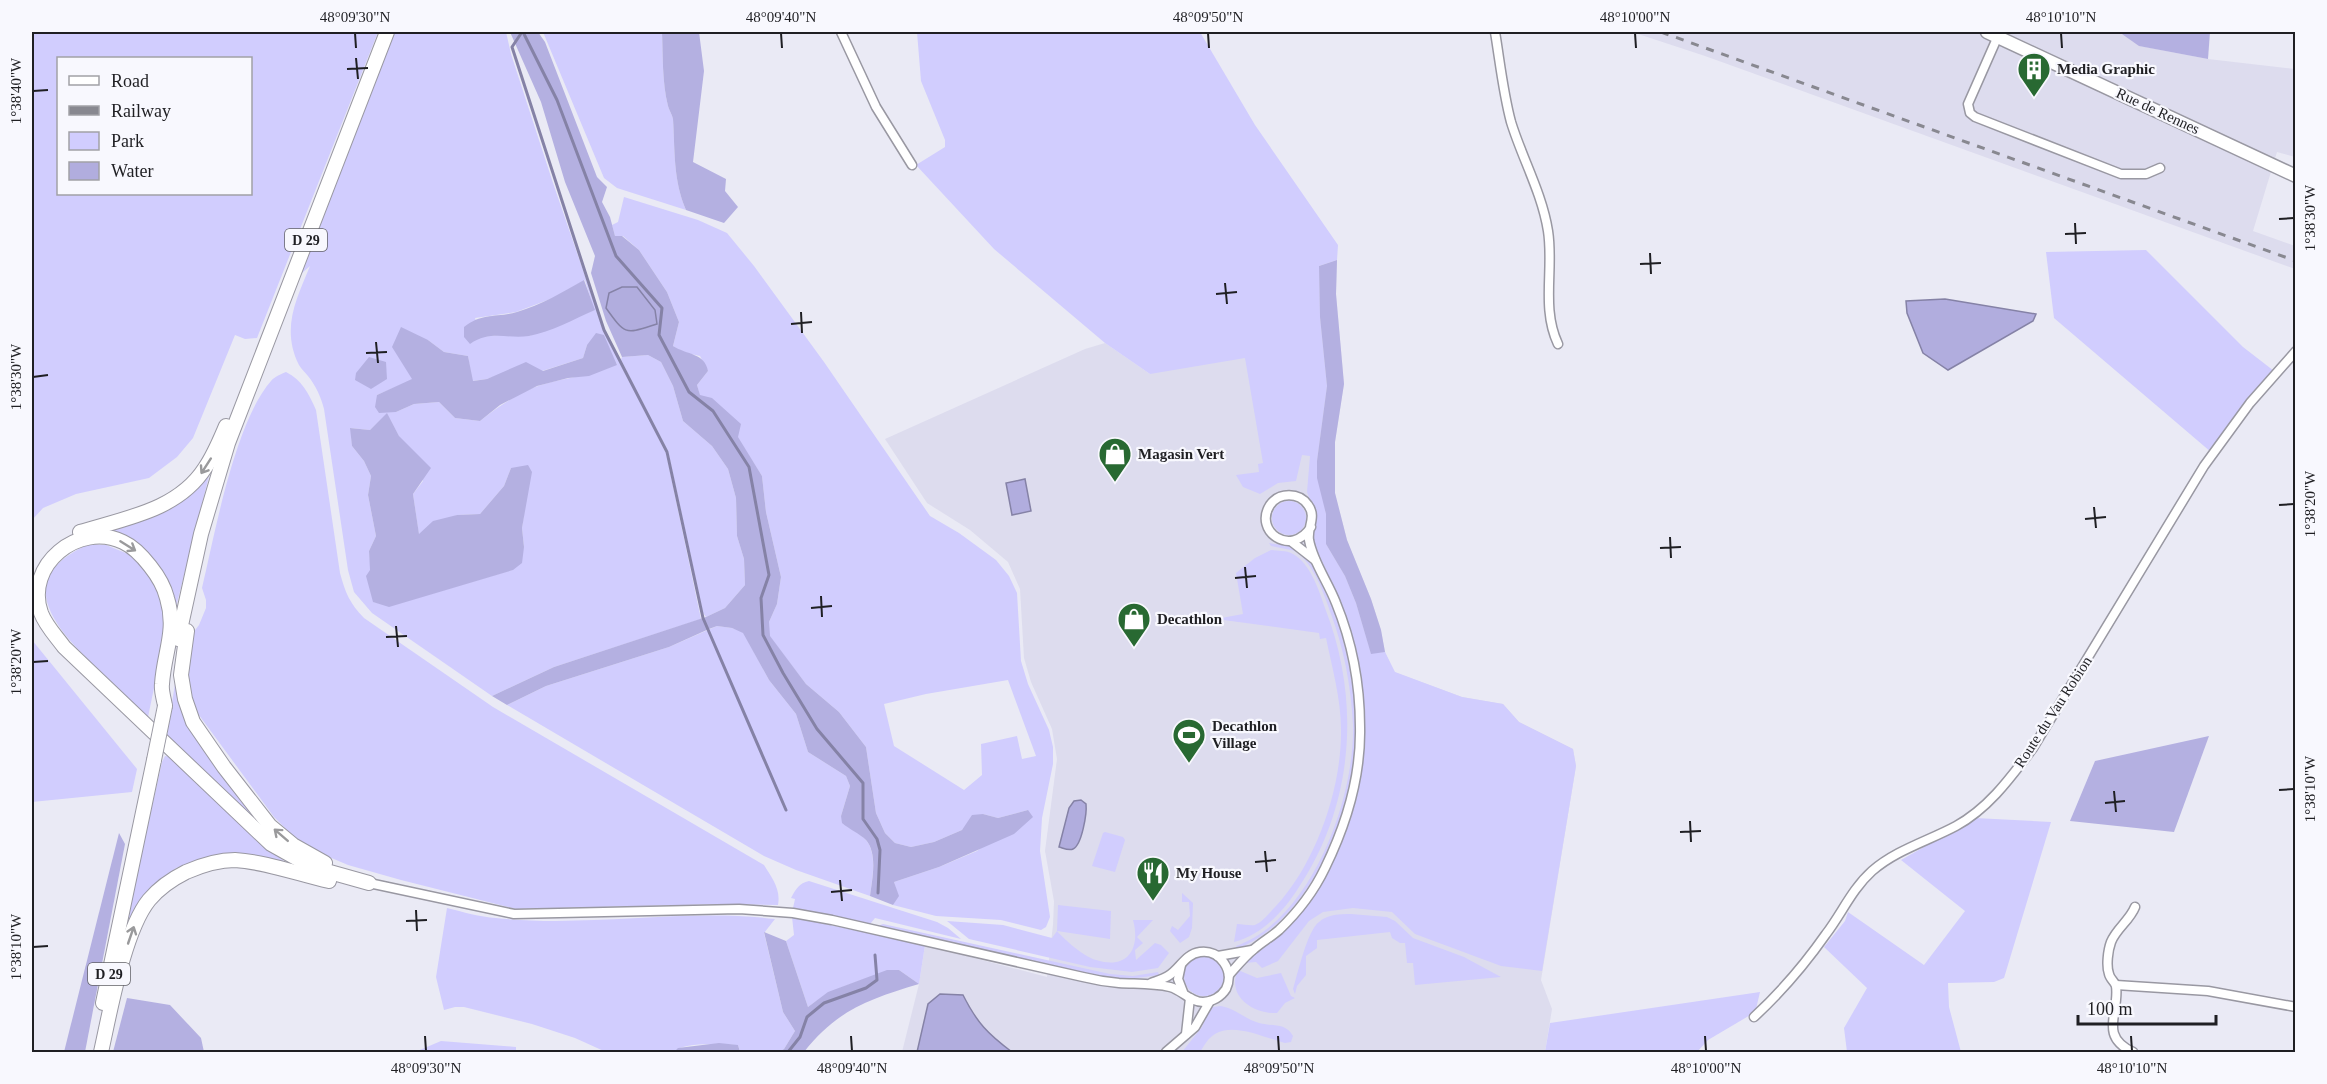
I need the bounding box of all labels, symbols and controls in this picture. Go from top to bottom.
text: 48°09'30"N [320,9,390,25]
text: 48°09'40"N [746,9,816,25]
text: 48°09'50"N [1173,9,1243,25]
text: 48°10'00"N [1600,9,1670,25]
text: 48°10'10"N [2026,9,2096,25]
building icon: Media Graphic [2016,51,2052,98]
text: 1°38'40"W [8,57,24,124]
legend [57,57,252,195]
place label: Media Graphic [2057,61,2155,77]
text: Road [111,71,149,91]
street label: Rue de Rennes [2114,85,2202,137]
text: Railway [111,101,171,121]
text: Park [111,131,144,151]
text: Water [111,161,154,181]
text: 1°38'30"W [2302,184,2318,251]
road number: D 29 [285,229,327,251]
text: 1°38'30"W [8,343,24,410]
shop icon: Magasin Vert [1097,436,1133,483]
place label: Magasin Vert [1138,446,1224,462]
one-way arrow [200,457,212,474]
text: 1°38'20"W [2302,470,2318,537]
one-way arrow [119,540,136,552]
shop icon: Decathlon [1116,601,1152,648]
place label: Decathlon [1157,611,1223,627]
text: 1°38'20"W [8,628,24,695]
street label: Route du Vau Robion [2011,653,2095,771]
sports icon: Decathlon Village [1171,717,1207,764]
place label: Decathlon Village [1212,718,1278,751]
text: 1°38'10"W [2302,755,2318,822]
one-way arrow [274,828,289,842]
restaurant icon: My House [1135,855,1171,902]
place label: My House [1176,865,1242,881]
text: 1°38'10"W [8,913,24,980]
one-way arrow [127,926,138,945]
road number: D 29 [88,963,130,985]
scale bar [2078,988,2216,1026]
text: 100 m [2087,999,2133,1019]
text: 48°09'30"N [391,1060,461,1076]
text: 48°09'40"N [817,1060,887,1076]
text: 48°09'50"N [1244,1060,1314,1076]
text: 48°10'00"N [1671,1060,1741,1076]
text: 48°10'10"N [2097,1060,2167,1076]

